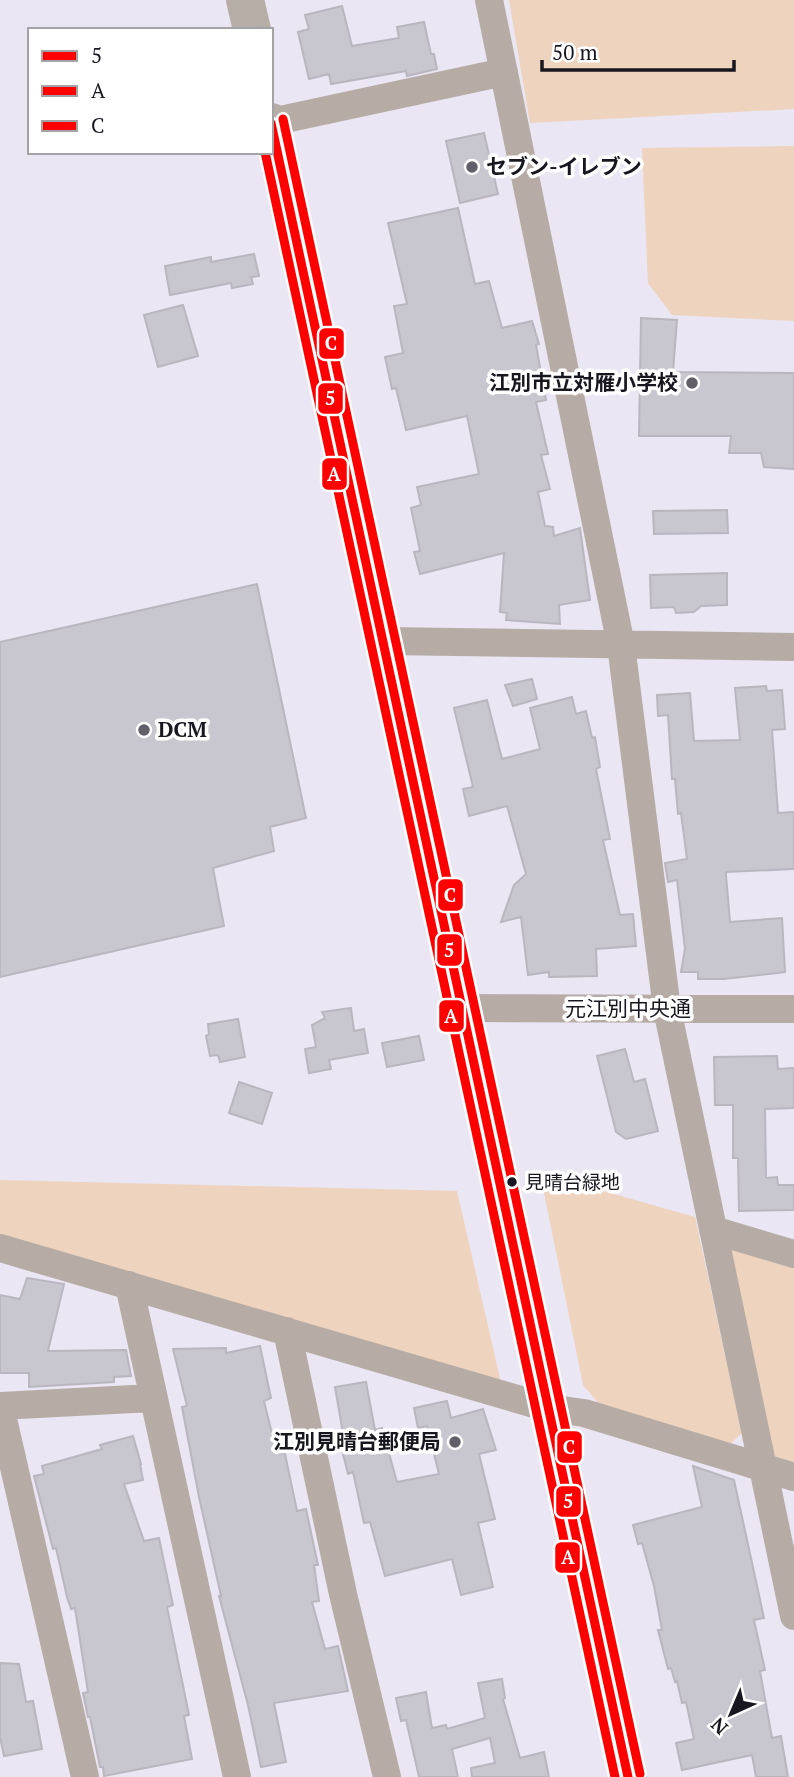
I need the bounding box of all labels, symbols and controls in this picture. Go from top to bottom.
legend [28,28,273,154]
scale bar [542,28,734,72]
text: 50 m [552,38,598,66]
text: 5 [91,41,102,69]
text: A [91,76,106,104]
text: C [91,111,105,139]
place label: セブン-イレブン [486,152,642,180]
marker: セブン-イレブン [464,159,480,175]
line badge: C [318,327,345,360]
text: C [325,330,337,355]
place label: 江別市立対雁小学校 [489,368,678,396]
marker: 江別市立対雁小学校 [684,375,700,391]
line badge: 5 [317,382,344,415]
text: 5 [325,385,335,410]
line badge: A [321,457,348,491]
text: A [327,461,341,486]
place label: DCM [158,715,207,743]
marker: DCM [136,722,152,738]
line badge: C [437,878,464,912]
text: C [444,882,456,907]
line badge: 5 [436,933,463,967]
text: 5 [444,937,454,962]
street label: 元江別中央通 [565,994,691,1022]
line badge: A [438,999,465,1033]
text: A [444,1003,458,1028]
place label: 見晴台緑地 [525,1169,620,1194]
marker: 見晴台緑地 [505,1175,519,1189]
place label: 江別見晴台郵便局 [273,1427,441,1455]
line badge: C [556,1430,583,1464]
marker: 江別見晴台郵便局 [447,1434,463,1450]
text: C [563,1434,575,1459]
line badge: 5 [555,1485,582,1518]
text: 5 [563,1488,573,1513]
line badge: A [554,1541,581,1574]
text: A [561,1544,575,1569]
north arrow [696,1679,766,1749]
text: N [705,1712,733,1741]

